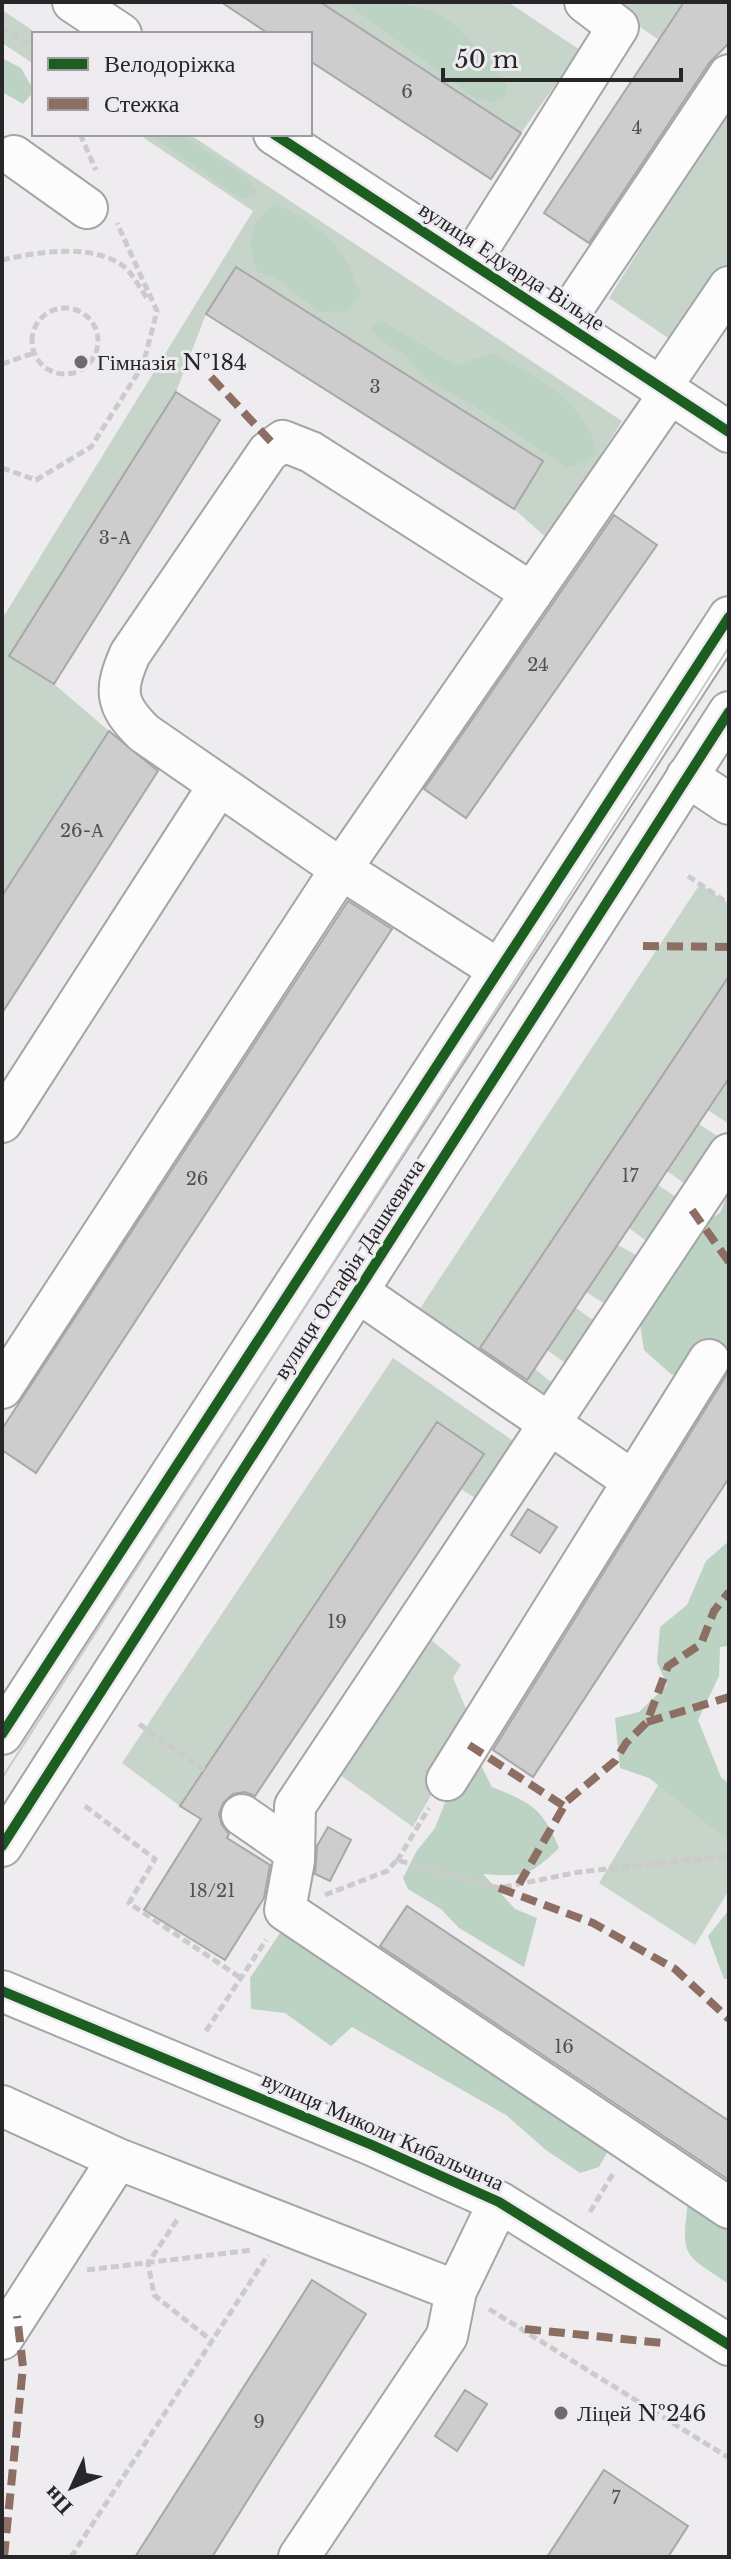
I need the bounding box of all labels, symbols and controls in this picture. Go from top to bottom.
legend [32,32,312,136]
scale bar [443,32,681,82]
text: 50 m [455,45,519,74]
text: Велодоріжка [104,49,236,78]
house number: 6 [401,81,413,103]
text: Стежка [104,89,180,118]
house number: 4 [632,117,642,139]
street label: вулиця Едуарда Вільде [414,196,610,336]
place label: Гімназія №184 [97,349,247,376]
marker: Гімназія №184 [72,353,90,371]
house number: 3 [369,376,381,398]
house number: 3-А [99,527,131,549]
house number: 24 [527,654,549,676]
house number: 26-А [60,820,104,842]
street label: вулиця Остафія Дашкевича [268,1154,431,1384]
house number: 17 [621,1165,639,1187]
house number: 26 [186,1168,208,1190]
house number: 19 [327,1611,347,1633]
house number: 18/21 [189,1880,235,1902]
house number: 16 [554,2036,574,2058]
street label: вулиця Миколи Кибальчича [258,2065,508,2197]
place label: Ліцей №246 [577,2400,707,2427]
marker: Ліцей №246 [552,2404,570,2422]
house number: 9 [253,2411,265,2433]
north arrow [32,2447,112,2527]
text: Пн [38,2480,78,2521]
house number: 7 [611,2487,621,2509]

